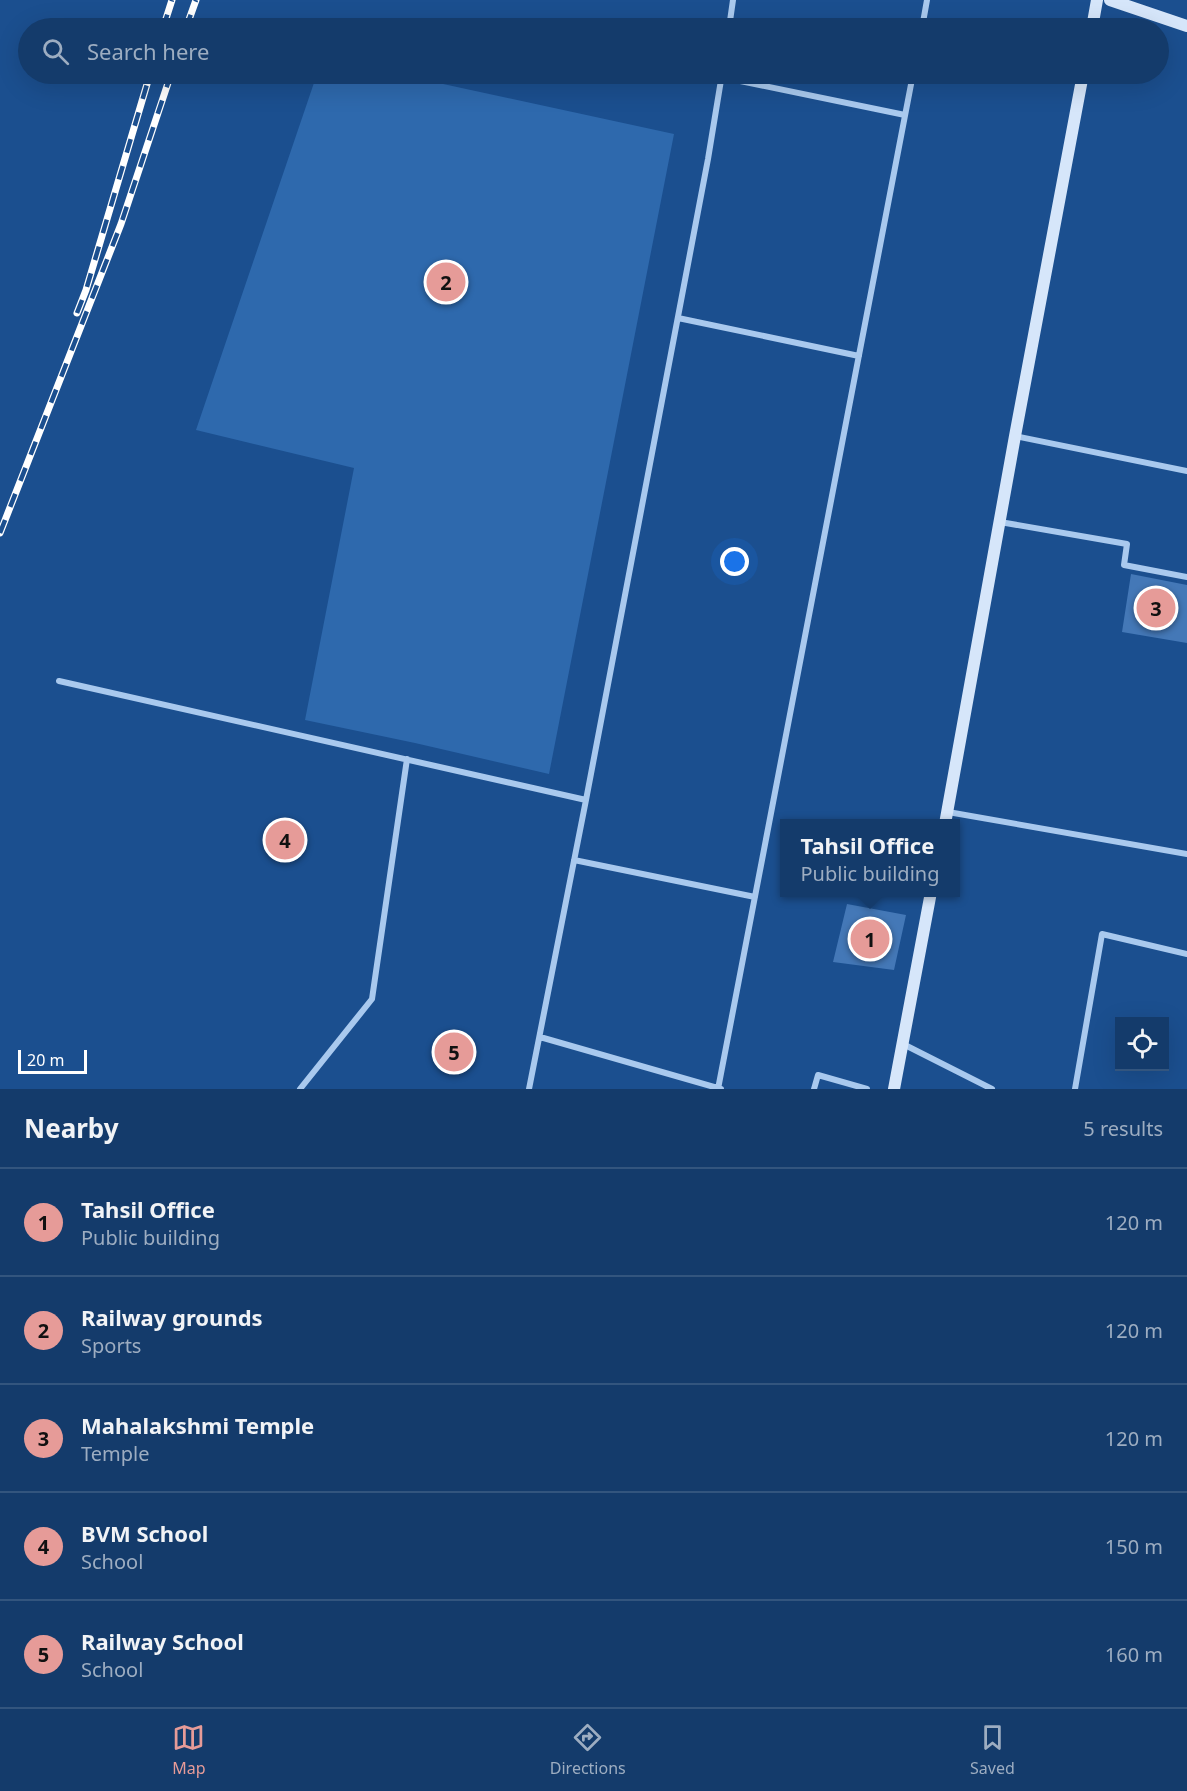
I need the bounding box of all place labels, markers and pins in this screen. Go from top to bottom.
pin: 2 [426,260,466,304]
pin: 3 [1136,586,1176,630]
pin: 4 [266,818,304,862]
pin: 1 [850,916,890,962]
pin: 5 [434,1030,474,1074]

